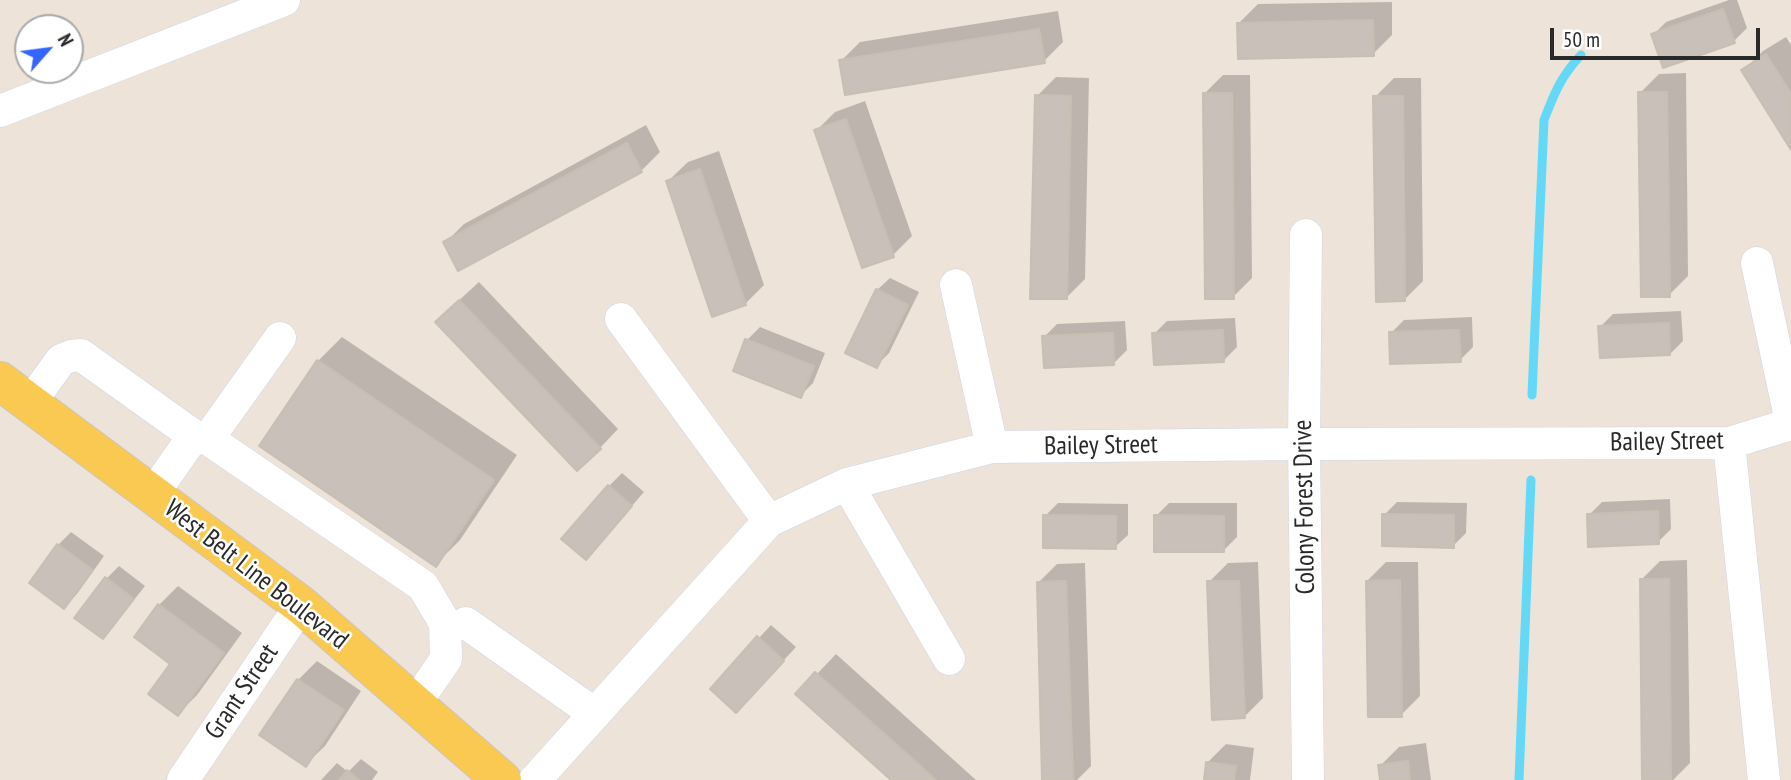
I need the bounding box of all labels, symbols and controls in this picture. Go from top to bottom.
north arrow [14,14,84,84]
scale bar [1553,14,1763,58]
text: 50 m [1563,26,1600,53]
text: N [53,30,79,50]
street label: Colony Forest Drive [1288,419,1322,595]
street label: Bailey Street [1610,425,1724,459]
street label: Bailey Street [1044,429,1158,463]
street label: West Belt Line Boulevard [158,494,354,656]
street label: Grant Street [199,638,285,746]

